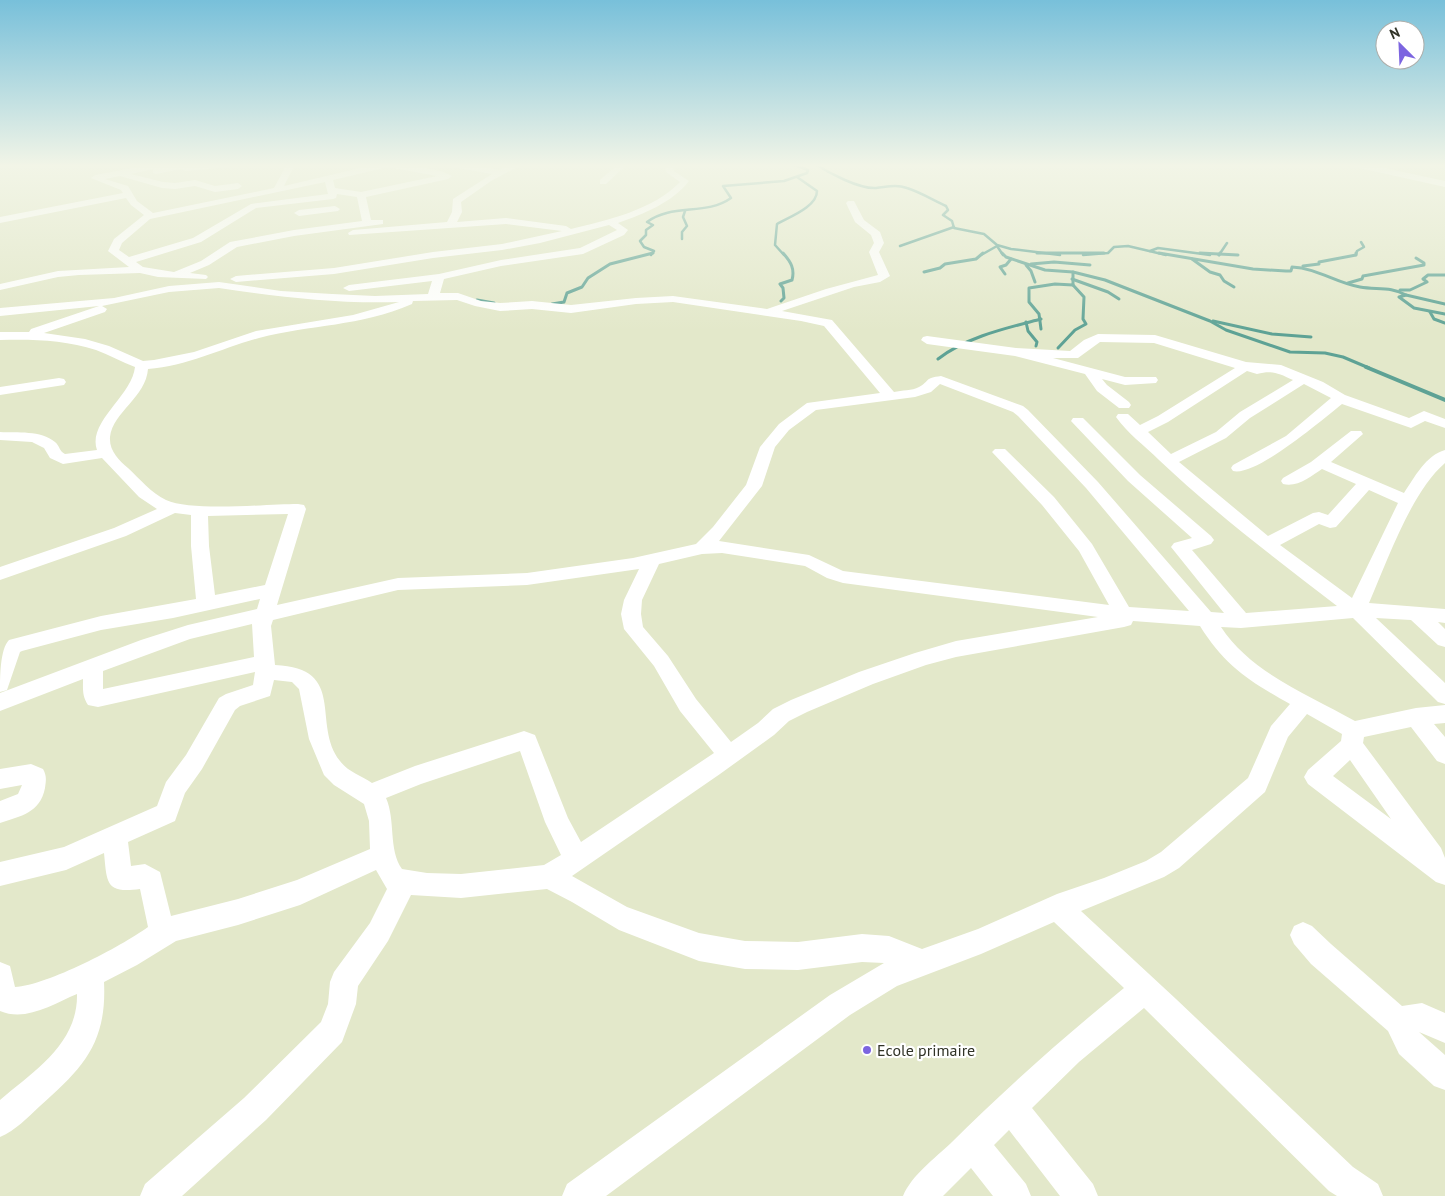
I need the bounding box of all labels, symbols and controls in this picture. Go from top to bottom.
north arrow [1375,20,1425,70]
text: N [1387,23,1403,43]
place label: Ecole primaire [877,1040,975,1060]
marker: Ecole primaire [861,1044,873,1056]

